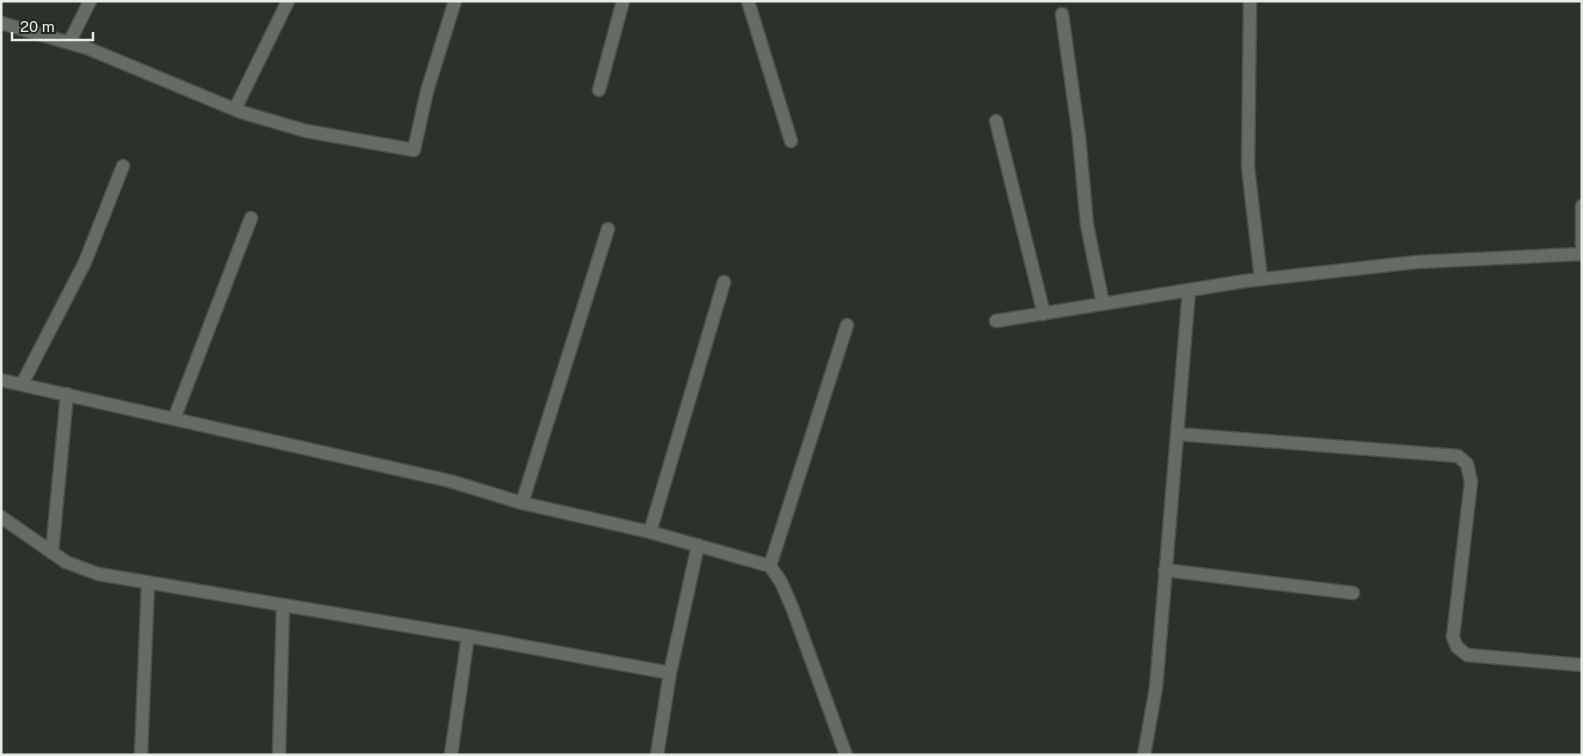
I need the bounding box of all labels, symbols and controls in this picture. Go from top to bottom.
scale bar [12,10,94,42]
text: 20 m [20,18,55,35]

